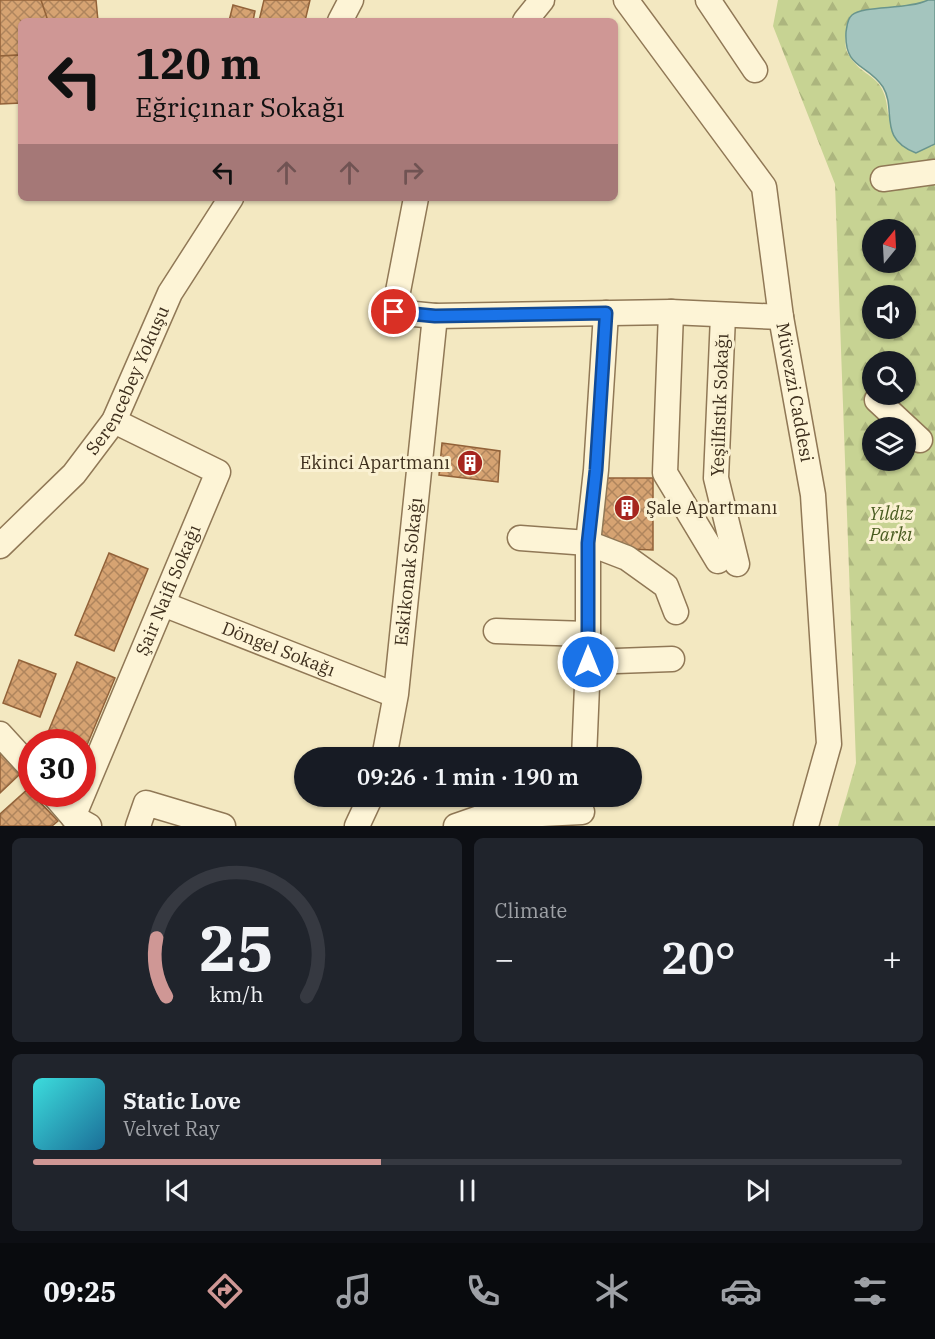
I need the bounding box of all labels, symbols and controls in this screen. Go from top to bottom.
text: 120 m [135,36,261,91]
icon: left [36,42,114,120]
text: Eğriçınar Sokağı [135,89,345,124]
icon: left [207,156,240,189]
icon: ahead [270,156,303,189]
icon: ahead [333,156,366,189]
icon: right [396,156,429,189]
north arrow [862,219,916,273]
map controls [862,219,916,471]
button: sound [862,285,916,339]
pin [368,286,419,337]
icon: arrive [377,295,410,328]
street label: Serencebey Yokuşu [80,302,174,459]
street label: Müvezzi Caddesi [771,321,819,464]
street label: Yeşilfıstık Sokağı [706,333,734,477]
button: search [862,351,916,405]
button: layers [862,417,916,471]
building icon: Ekinci Apartmanı [455,448,485,478]
place label: Ekinci Apartmanı [300,451,450,474]
building icon: Şale Apartmanı [612,493,642,523]
street label: Eskikonak Sokağı [389,496,427,647]
place label: Şale Apartmanı [646,496,778,519]
park label: Yıldız Parkı [869,502,914,546]
street label: Şair Naifi Sokağı [130,521,206,659]
street label: Döngel Sokağı [219,616,339,682]
position arrow [556,630,620,694]
speed limit sign: 30 [18,729,96,807]
text: 09:26 · 1 min · 190 m [357,762,579,791]
text: Climate [495,897,567,924]
text: 25 [199,907,274,988]
text: 20° [661,928,736,986]
text: − [495,937,514,980]
text: + [882,937,902,980]
text: km/h [210,980,264,1008]
text: Static Love [123,1086,241,1115]
text: Velvet Ray [123,1115,220,1142]
icon: previous [161,1174,194,1207]
icon: pause [451,1174,484,1207]
icon: next [741,1174,774,1207]
icon: directions [204,1270,246,1312]
icon: music [333,1270,375,1312]
icon: phone [462,1270,504,1312]
icon: climate [591,1270,633,1312]
icon: car [720,1270,762,1312]
icon: filters [849,1270,891,1312]
text: 09:25 [44,1274,117,1309]

